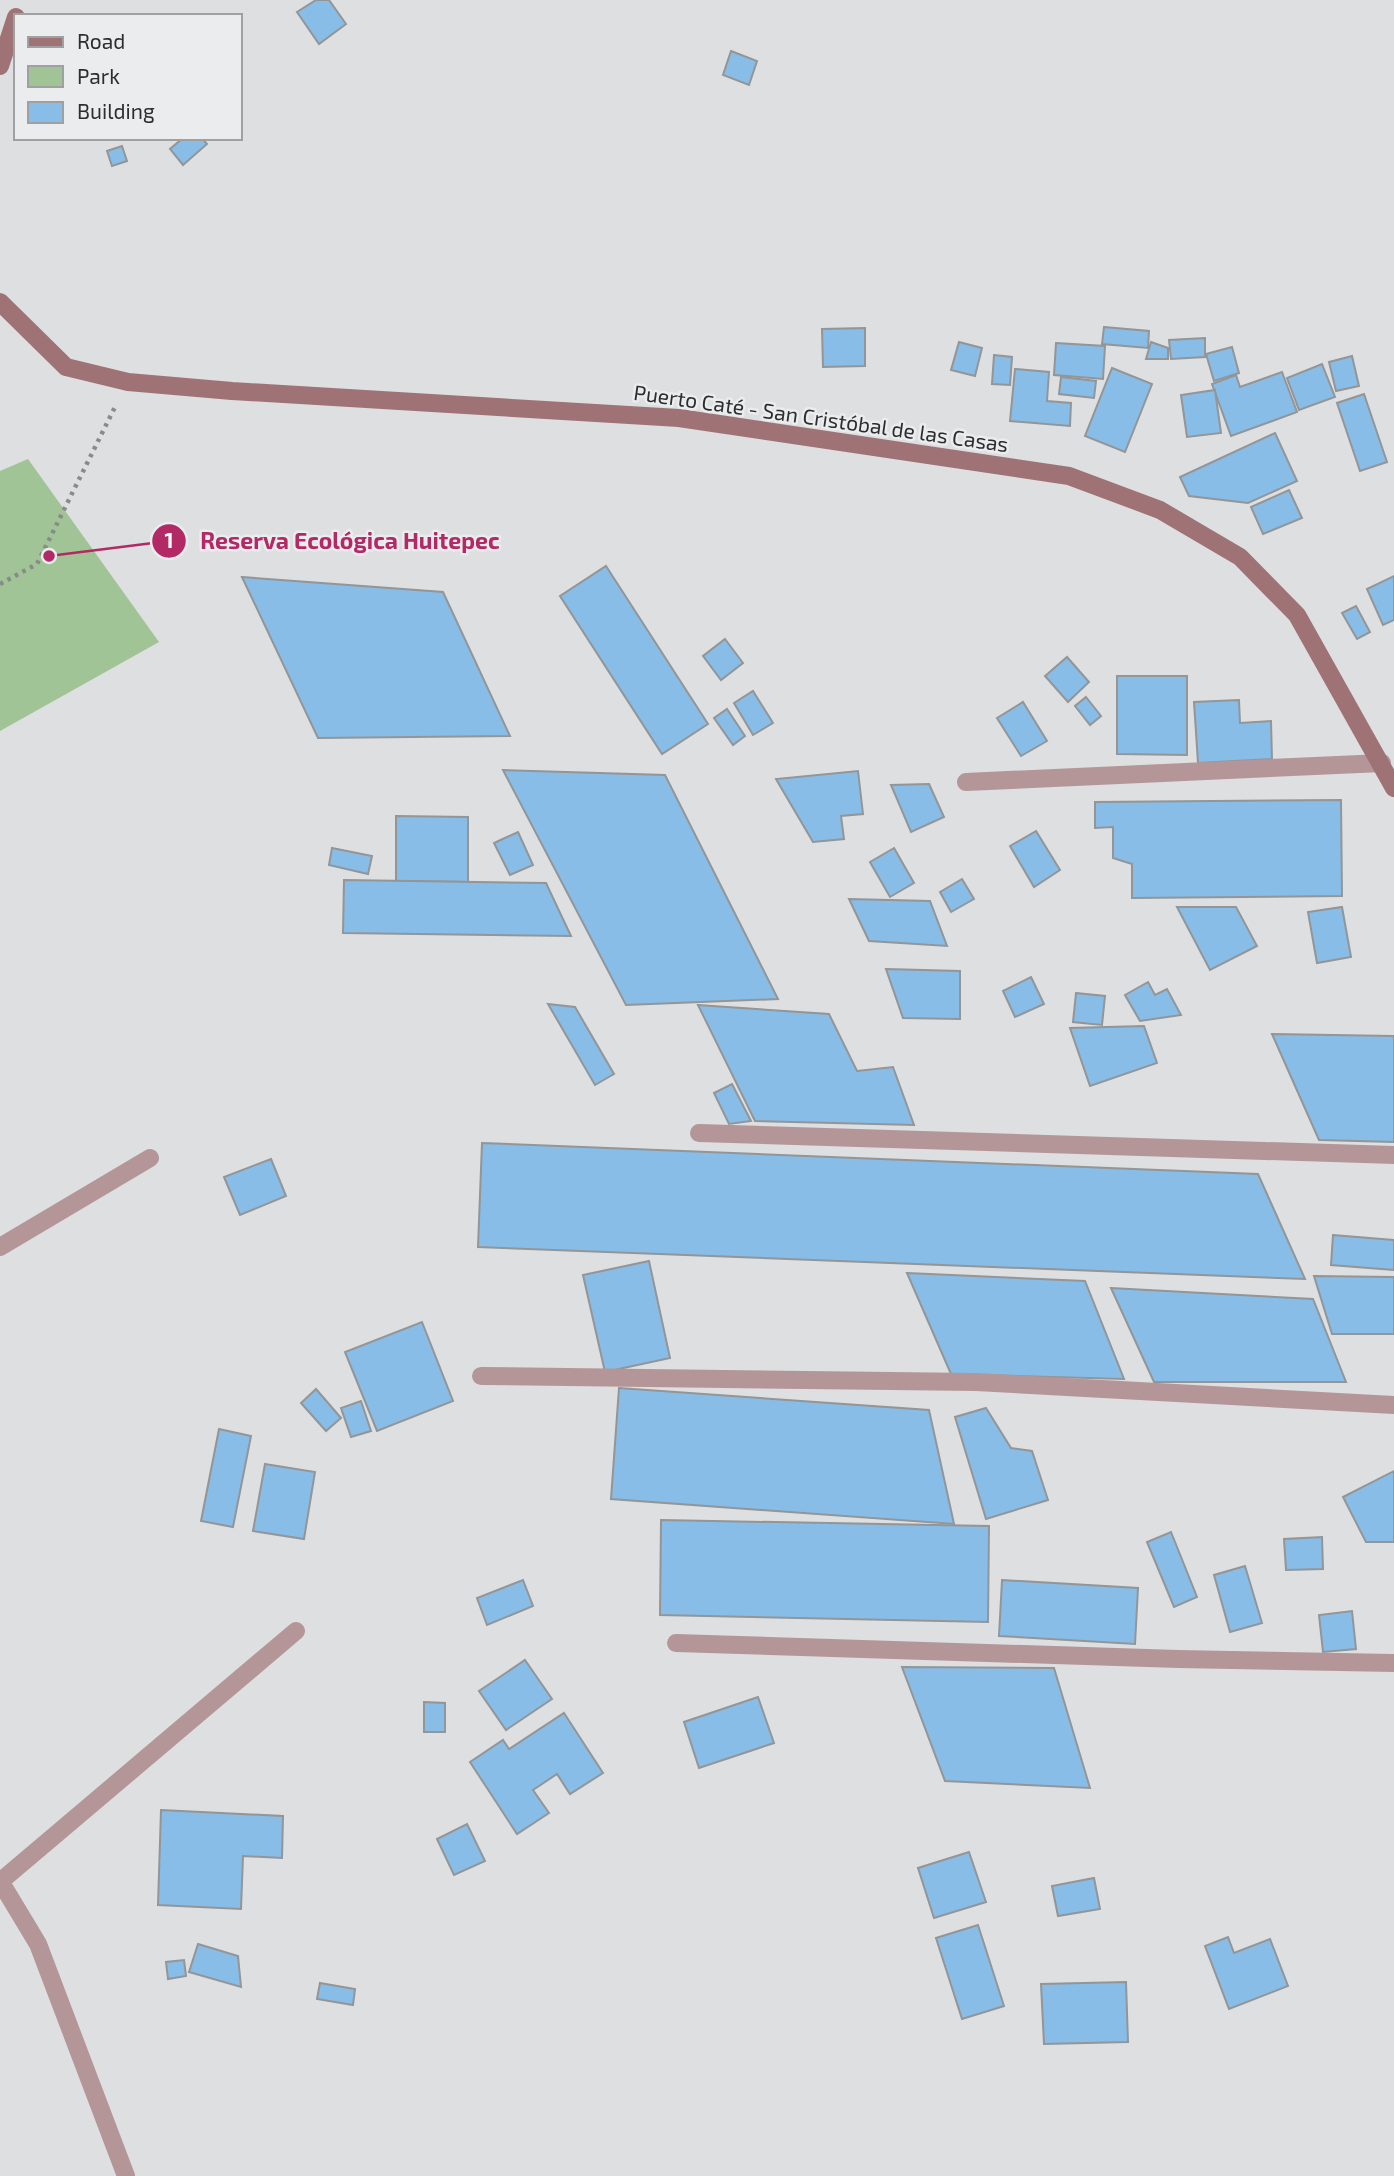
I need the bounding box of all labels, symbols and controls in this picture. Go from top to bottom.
legend [14,14,242,140]
text: Road [77,28,125,53]
text: Park [77,63,120,88]
text: Building [77,98,155,123]
street label: Puerto Caté - San Cristóbal de las Casas [632,379,1010,456]
callout: Reserva Ecológica Huitepec [151,519,514,563]
text: Reserva Ecológica Huitepec [200,526,500,554]
text: 1 [164,527,174,552]

